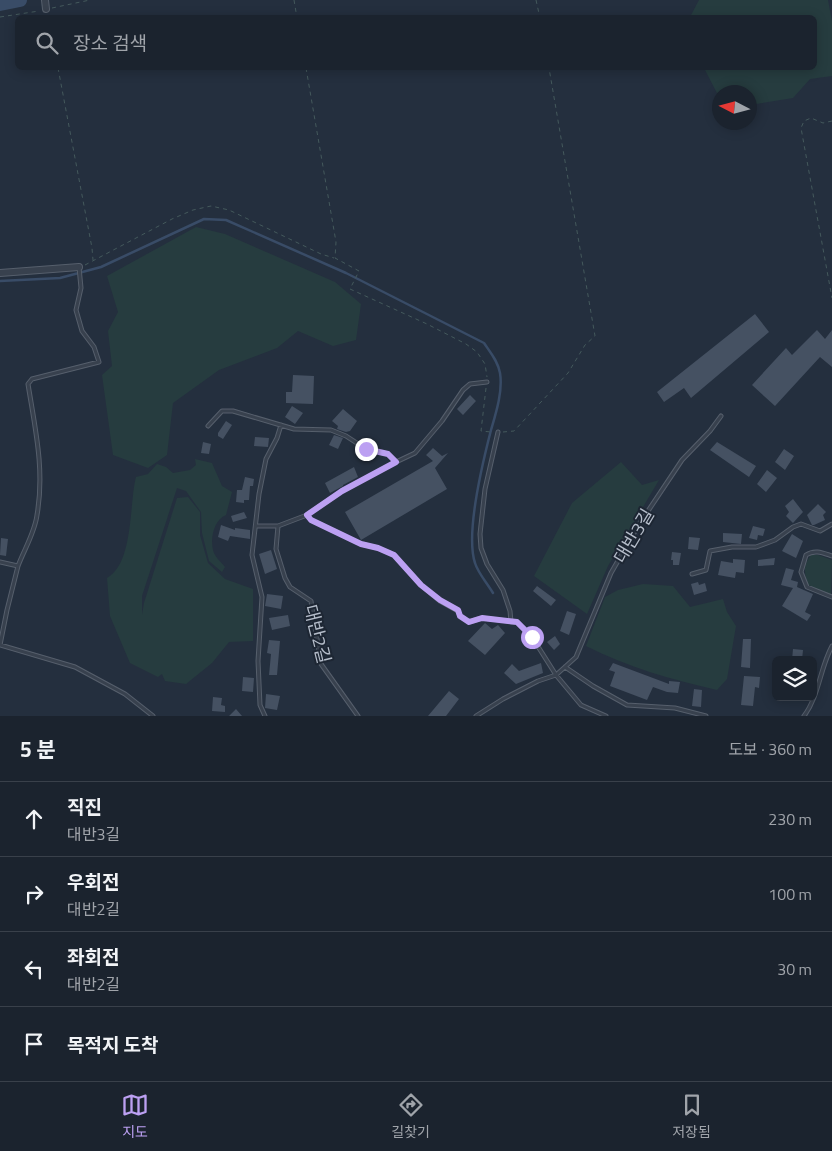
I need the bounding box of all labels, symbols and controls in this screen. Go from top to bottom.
search box [15,15,817,70]
text: 장소 검색 [73,28,147,57]
icon: search [33,29,61,57]
north arrow [712,85,757,130]
route end [355,438,378,461]
street label: 대반3길 [607,503,661,568]
street label: 대반2길 [297,602,338,666]
route start [521,626,544,649]
map controls [772,656,817,701]
button: layers [772,656,817,701]
text: 5 분 [20,733,56,765]
text: 도보 · 360 m [728,737,812,761]
text: 직진 [67,792,102,821]
icon: ahead [20,805,48,833]
text: 230 m [768,807,812,831]
text: 대반3길 [67,822,120,846]
text: 우회전 [67,867,119,896]
icon: right [20,880,48,908]
text: 100 m [768,882,812,906]
text: 대반2길 [67,897,120,921]
text: 좌회전 [67,942,119,971]
icon: left [20,955,48,983]
text: 30 m [777,957,812,981]
text: 대반2길 [67,972,120,996]
icon: arrive [20,1030,48,1058]
text: 목적지 도착 [67,1030,159,1059]
tab: 지도 [121,1091,149,1142]
tab: 길찾기 [391,1091,430,1142]
tab: 저장됨 [672,1091,711,1142]

